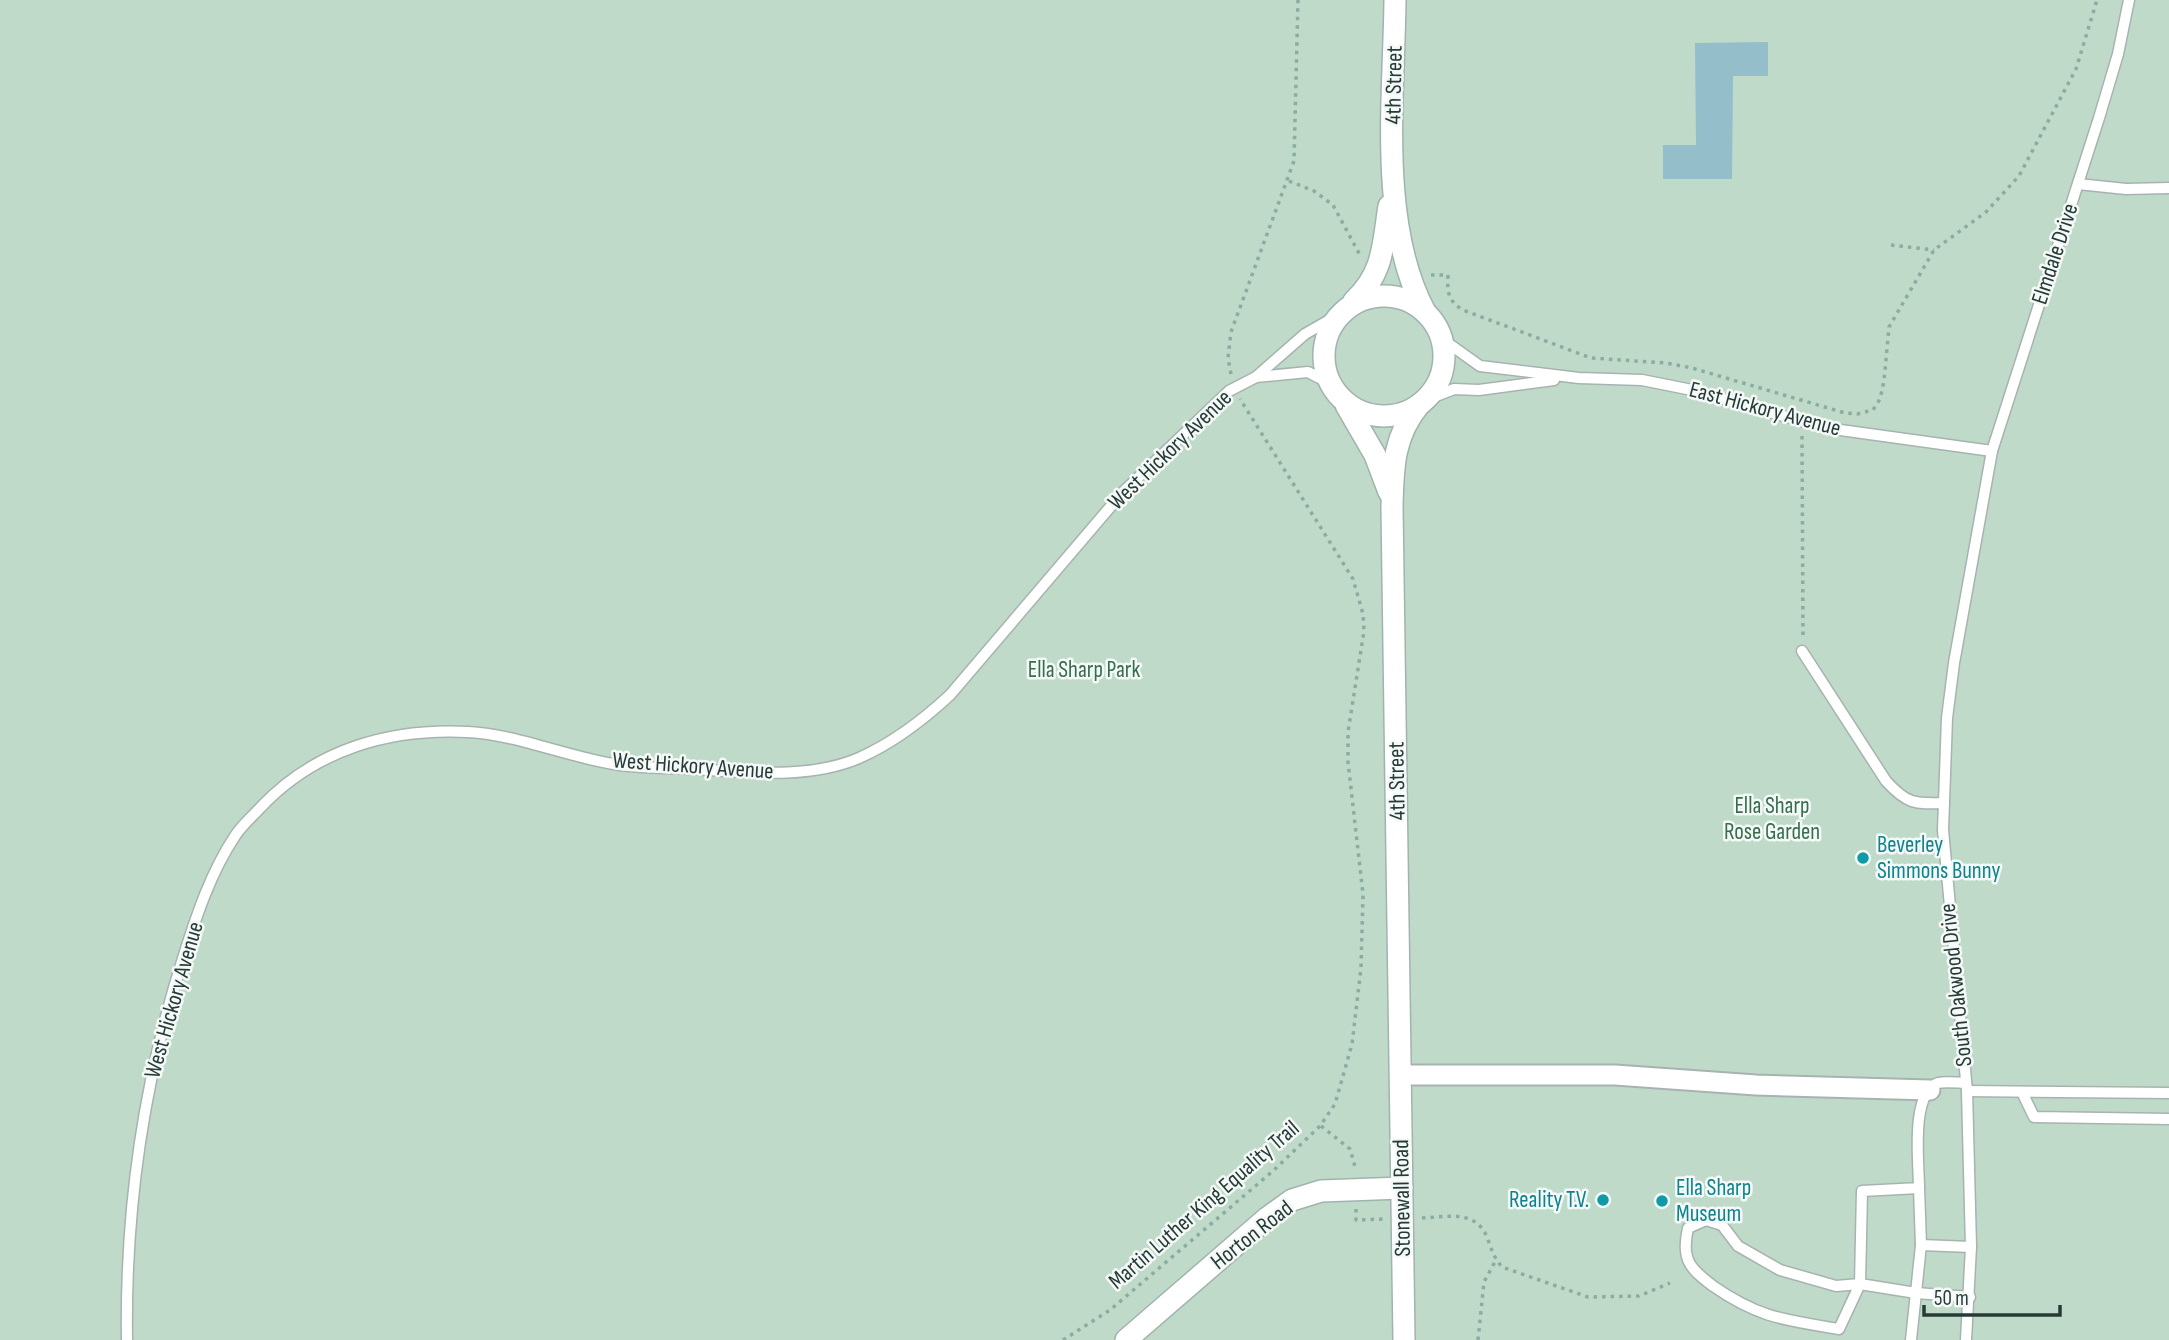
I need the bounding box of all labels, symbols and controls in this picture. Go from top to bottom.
street label: 4th Street [1379,45,1409,125]
street label: Elmdale Drive [2026,200,2084,308]
street label: East Hickory Avenue [1686,375,1844,443]
street label: West Hickory Avenue [1102,384,1238,516]
park label: Ella Sharp Park [1028,656,1140,684]
street label: 4th Street [1382,741,1412,821]
street label: West Hickory Avenue [612,746,774,786]
park label: Ella Sharp Rose Garden [1724,792,1820,846]
place label: Beverley Simmons Bunny [1877,831,2000,885]
marker: Beverley Simmons Bunny [1855,850,1871,866]
street label: South Oakwood Drive [1934,902,1978,1068]
street label: West Hickory Avenue [138,919,210,1081]
street label: Martin Luther King Equality Trail [1103,1115,1305,1295]
street label: Stonewall Road [1387,1139,1417,1257]
place label: Ella Sharp Museum [1676,1174,1751,1228]
place label: Reality T.V. [1509,1186,1589,1214]
marker: Reality T.V. [1595,1192,1611,1208]
marker: Ella Sharp Museum [1654,1193,1670,1209]
street label: Horton Road [1205,1194,1299,1276]
scale bar [1924,1274,2060,1318]
text: 50 m [1934,1286,1969,1311]

